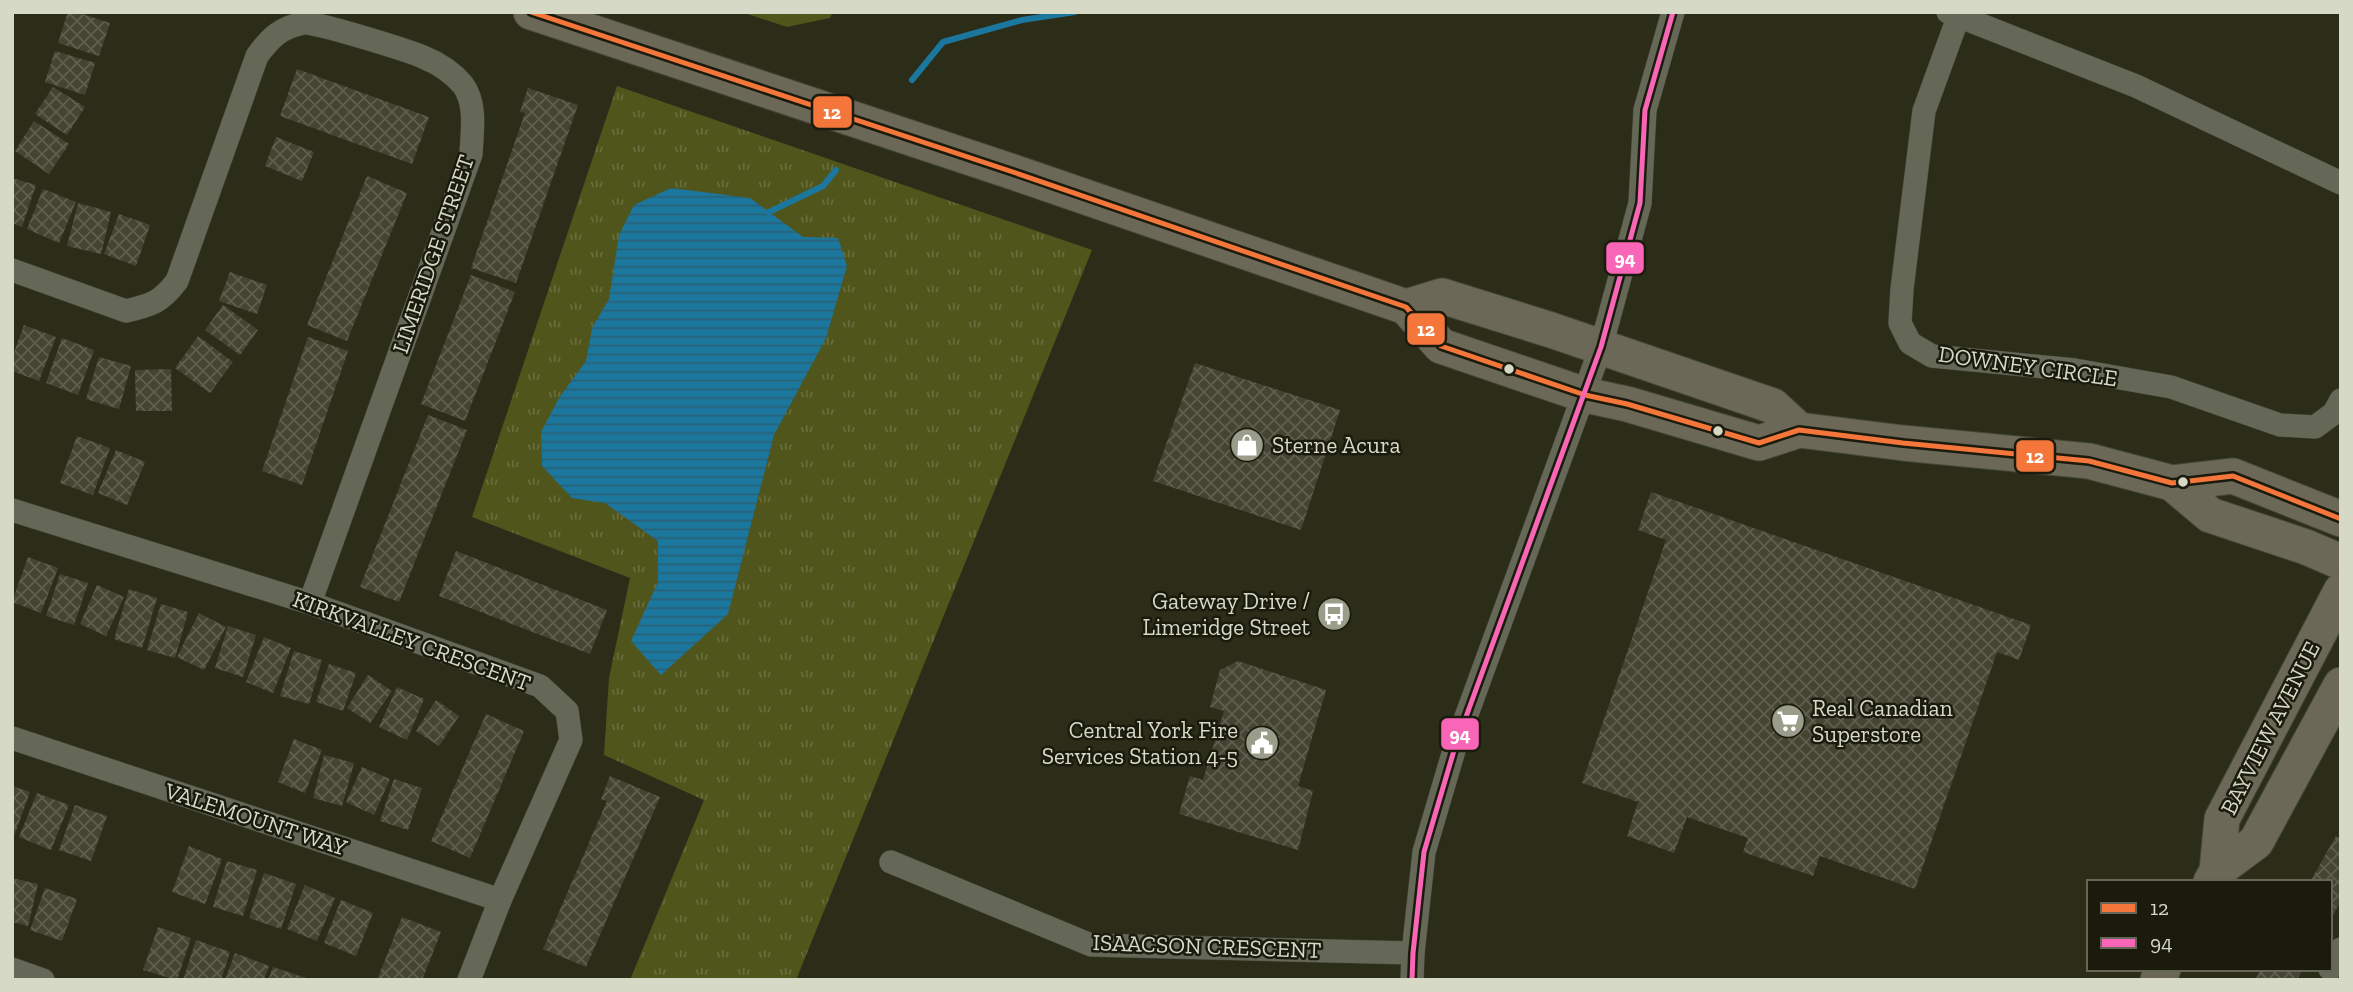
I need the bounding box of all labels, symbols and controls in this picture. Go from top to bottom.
line badge: 12 [812,95,853,129]
text: 12 [823,101,841,124]
street label: LIMERIDGE STREET [386,151,480,357]
line badge: 94 [1605,241,1645,275]
text: 94 [1615,247,1636,270]
line badge: 12 [1406,312,1446,346]
text: 12 [1417,318,1435,341]
street label: DOWNEY CIRCLE [1937,340,2119,392]
unlabelled marker [1502,362,1516,376]
unlabelled marker [1711,424,1725,438]
shop icon: Sterne Acura [1228,426,1266,464]
place label: Sterne Acura [1272,431,1401,459]
line badge: 12 [2015,439,2055,473]
text: 12 [2026,445,2044,468]
unlabelled marker [2176,475,2190,489]
street label: KIRKVALLEY CRESCENT [289,585,535,697]
place label: Gateway Drive / Limeridge Street [1142,587,1310,641]
bus stop icon: Gateway Drive / Limeridge Street [1315,595,1353,633]
street label: BAYVIEW AVENUE [2214,637,2326,819]
place label: Real Canadian Superstore [1812,694,1953,748]
supermarket icon: Real Canadian Superstore [1769,702,1807,740]
place label: Central York Fire Services Station 4-5 [1042,716,1238,770]
line badge: 94 [1440,717,1480,751]
text: 94 [1450,723,1471,746]
public building icon: Central York Fire Services Station 4-5 [1243,724,1281,762]
street label: VALEMOUNT WAY [160,776,352,862]
legend [2087,880,2332,971]
text: 12 [2150,895,2169,920]
street label: ISAACSON CRESCENT [1092,928,1322,964]
text: 94 [2150,930,2172,955]

